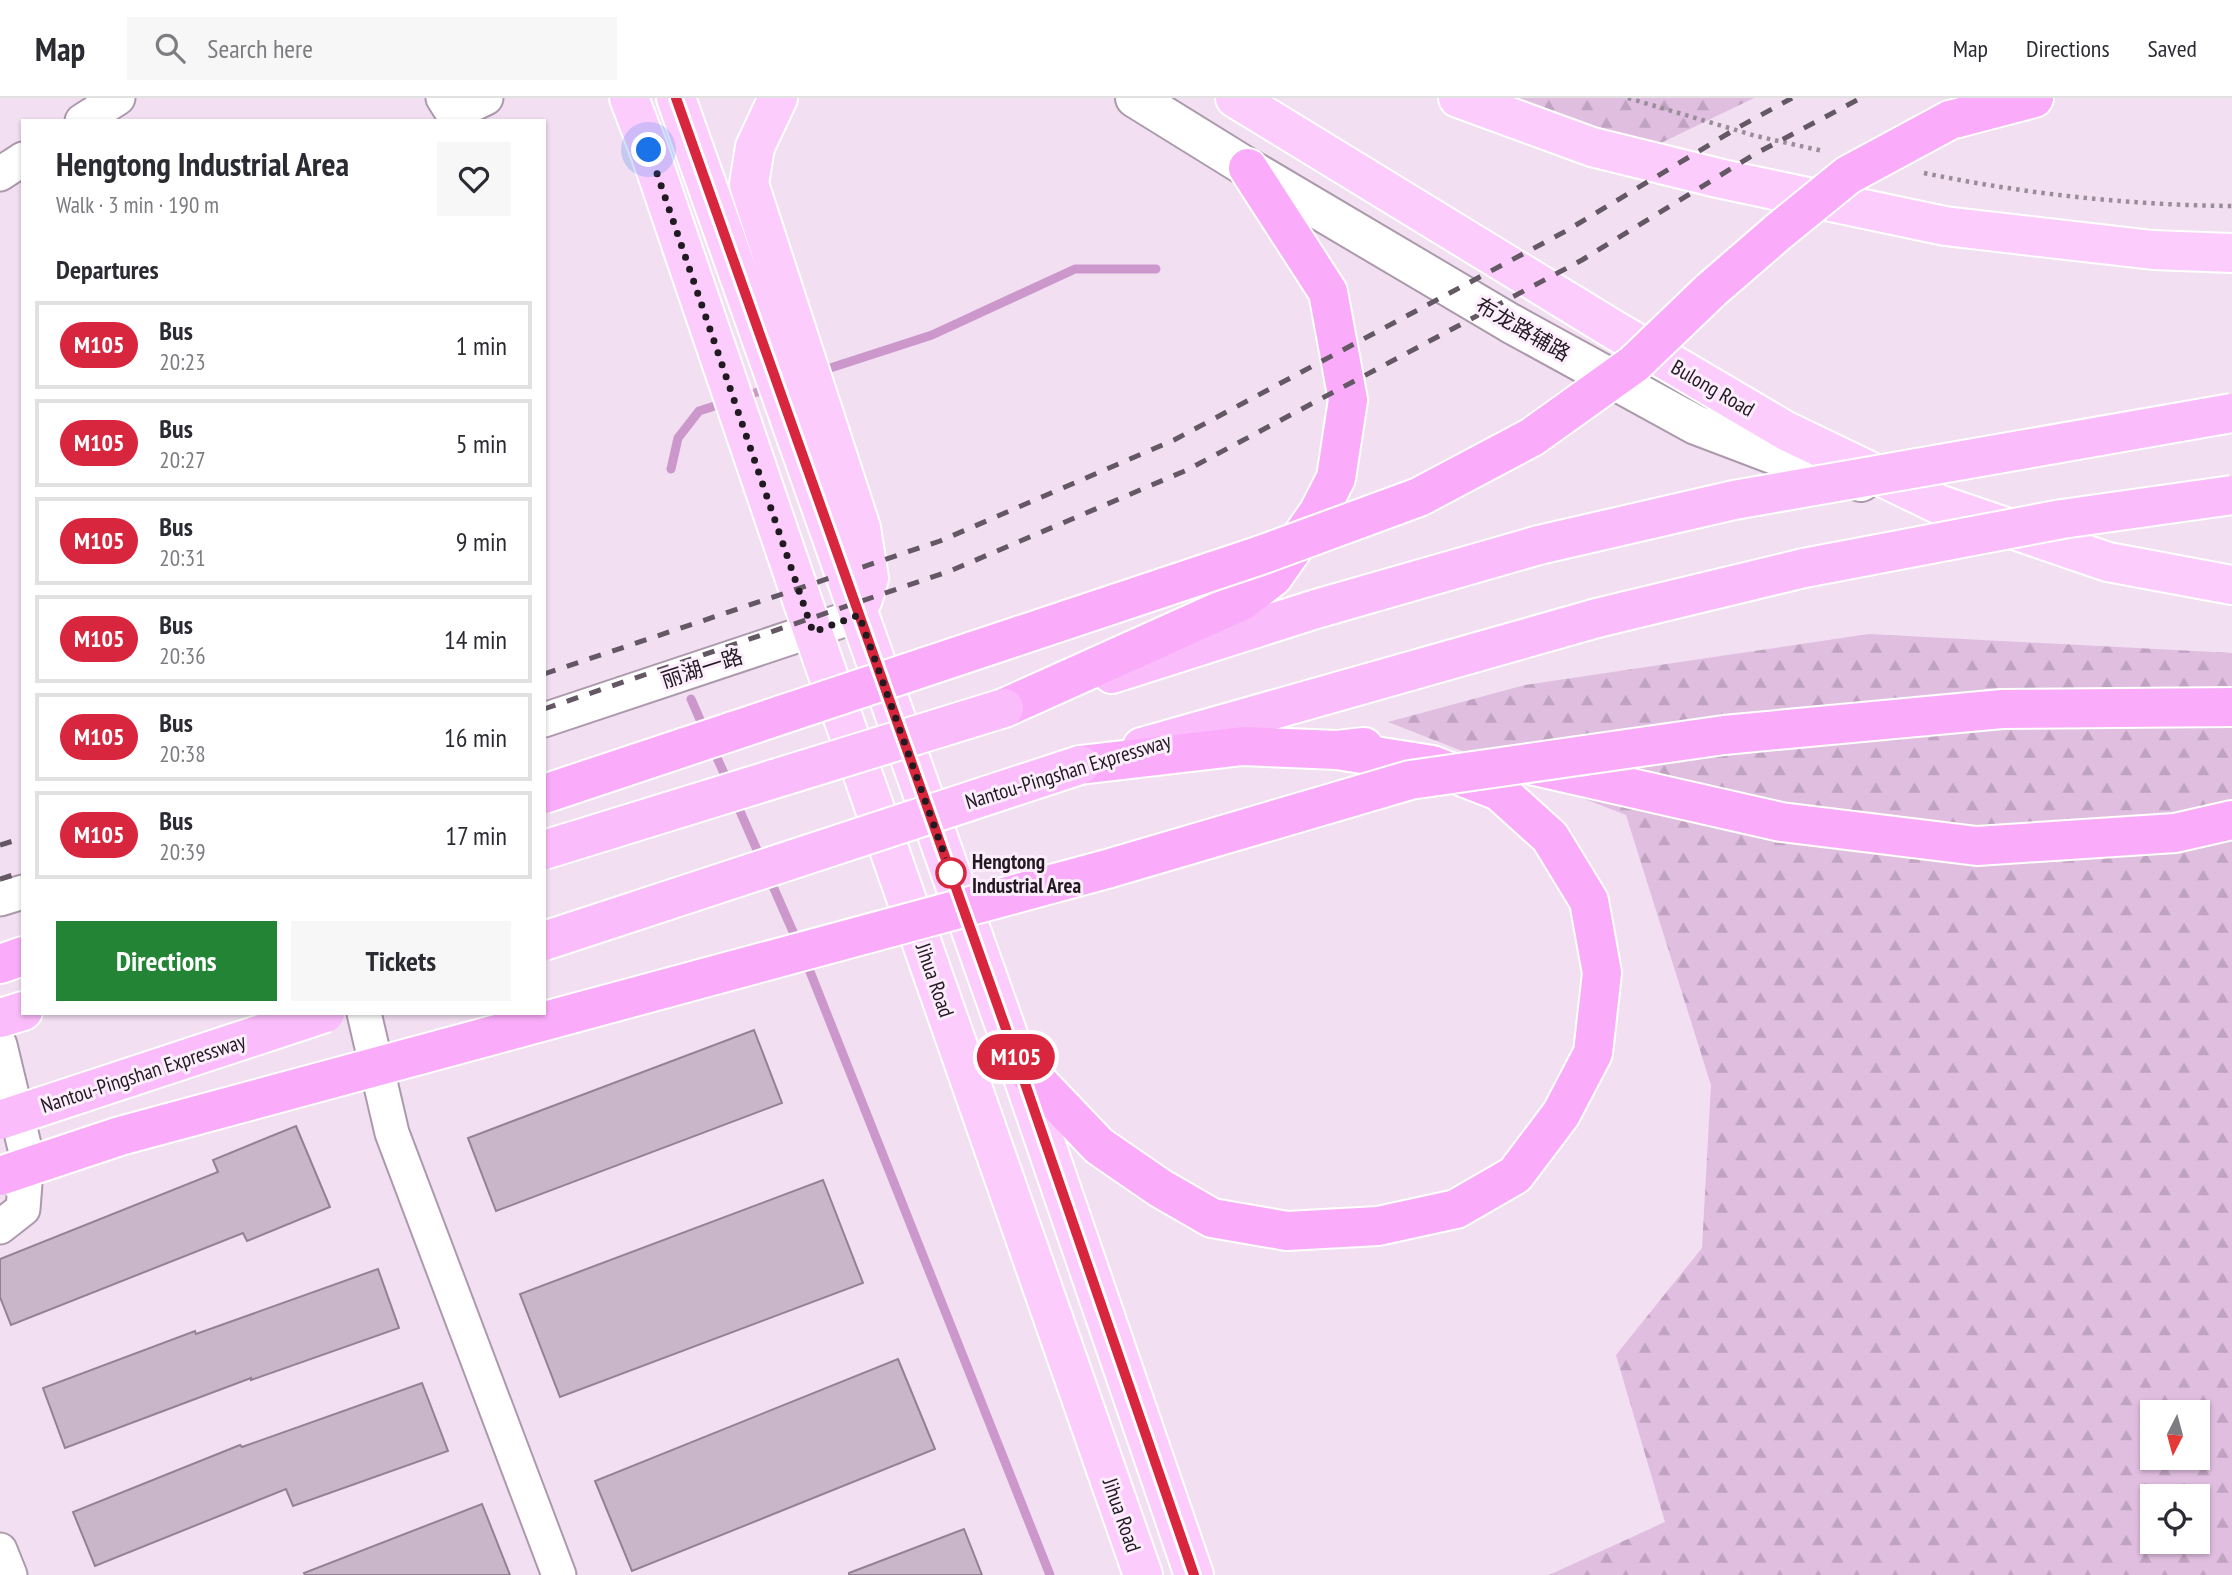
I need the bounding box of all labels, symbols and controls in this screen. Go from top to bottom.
search box [127,17,617,80]
text: Map [35,27,85,70]
icon: search [151,29,189,67]
text: Search here [207,32,313,65]
text: Map [1953,33,1988,64]
text: Directions [2026,33,2110,64]
text: Saved [2148,33,2197,64]
your location [631,132,666,167]
text: Hengtong Industrial Area [56,142,349,185]
button: heart [437,142,511,216]
text: Walk · 3 min · 190 m [56,190,219,219]
text: Departures [56,253,159,286]
street label: 布龙路辅路 [1471,291,1575,367]
text: Bus [159,314,193,347]
text: M105 [74,329,124,360]
text: 1 min [456,329,507,362]
text: 20:23 [159,347,206,376]
street label: Bulong Road [1667,353,1759,423]
text: Bus [159,412,193,445]
text: M105 [74,427,124,458]
text: 5 min [456,427,507,460]
text: 20:27 [159,445,206,474]
text: Bus [159,510,193,543]
text: M105 [74,525,124,556]
text: 9 min [456,525,507,558]
text: 20:31 [159,543,206,572]
text: Bus [159,608,193,641]
text: M105 [74,623,124,654]
text: 14 min [444,623,507,656]
text: 20:36 [159,641,206,670]
street label: 丽湖一路 [658,642,746,694]
text: Bus [159,706,193,739]
text: M105 [74,721,124,752]
text: 16 min [444,721,507,754]
street label: Nantou-Pingshan Expressway [962,727,1174,815]
text: 20:38 [159,739,206,768]
text: Bus [159,804,193,837]
text: M105 [74,819,124,850]
text: 17 min [445,819,507,852]
text: 20:39 [159,837,206,866]
place label: Hengtong Industrial Area [972,848,1082,899]
marker: Hengtong Industrial Area [936,858,966,888]
button: Directions [56,921,277,1001]
button: Tickets [291,921,511,1001]
street label: Jihua Road [909,938,960,1021]
street label: Nantou-Pingshan Expressway [37,1027,249,1119]
line badge: M105 [967,1034,1065,1080]
text: M105 [991,1041,1041,1072]
north arrow [2140,1400,2210,1470]
map controls [2140,1400,2210,1554]
street label: Jihua Road [1096,1473,1147,1556]
button: locate [2140,1484,2210,1554]

